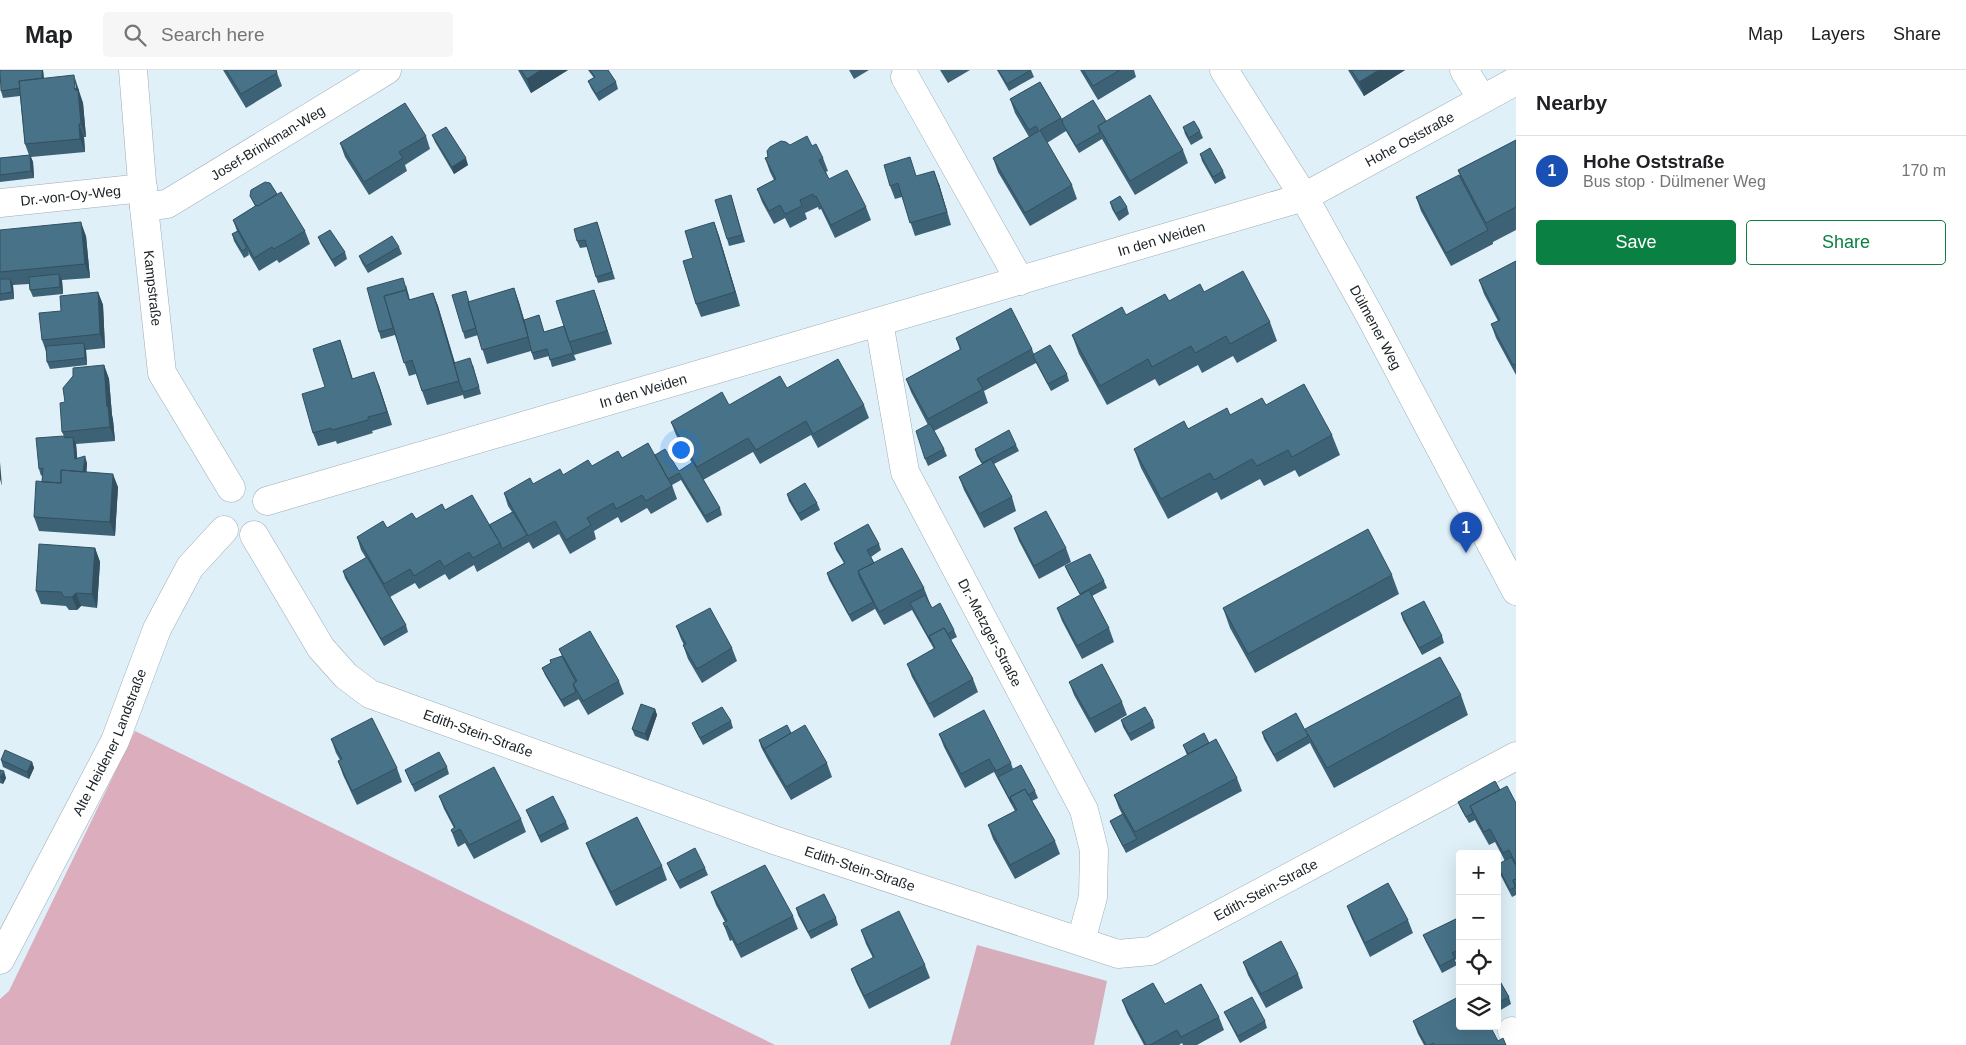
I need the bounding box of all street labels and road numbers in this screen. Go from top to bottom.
street label: Josef-Brinkman-Weg [208,102,328,184]
street label: Hohe Oststraße [1362,108,1457,170]
street label: Dr.-von-Oy-Weg [20,182,122,209]
street label: In den Weiden [1116,218,1207,259]
street label: Kampstraße [141,249,165,327]
street label: Dülmener Weg [1347,283,1405,372]
street label: In den Weiden [598,370,689,411]
street label: Dr.-Metzger-Straße [955,576,1025,690]
street label: Alte Heidener Landstraße [69,666,149,818]
street label: Edith-Stein-Straße [421,706,535,760]
street label: Edith-Stein-Straße [803,843,917,894]
street label: Edith-Stein-Straße [1211,855,1320,924]

